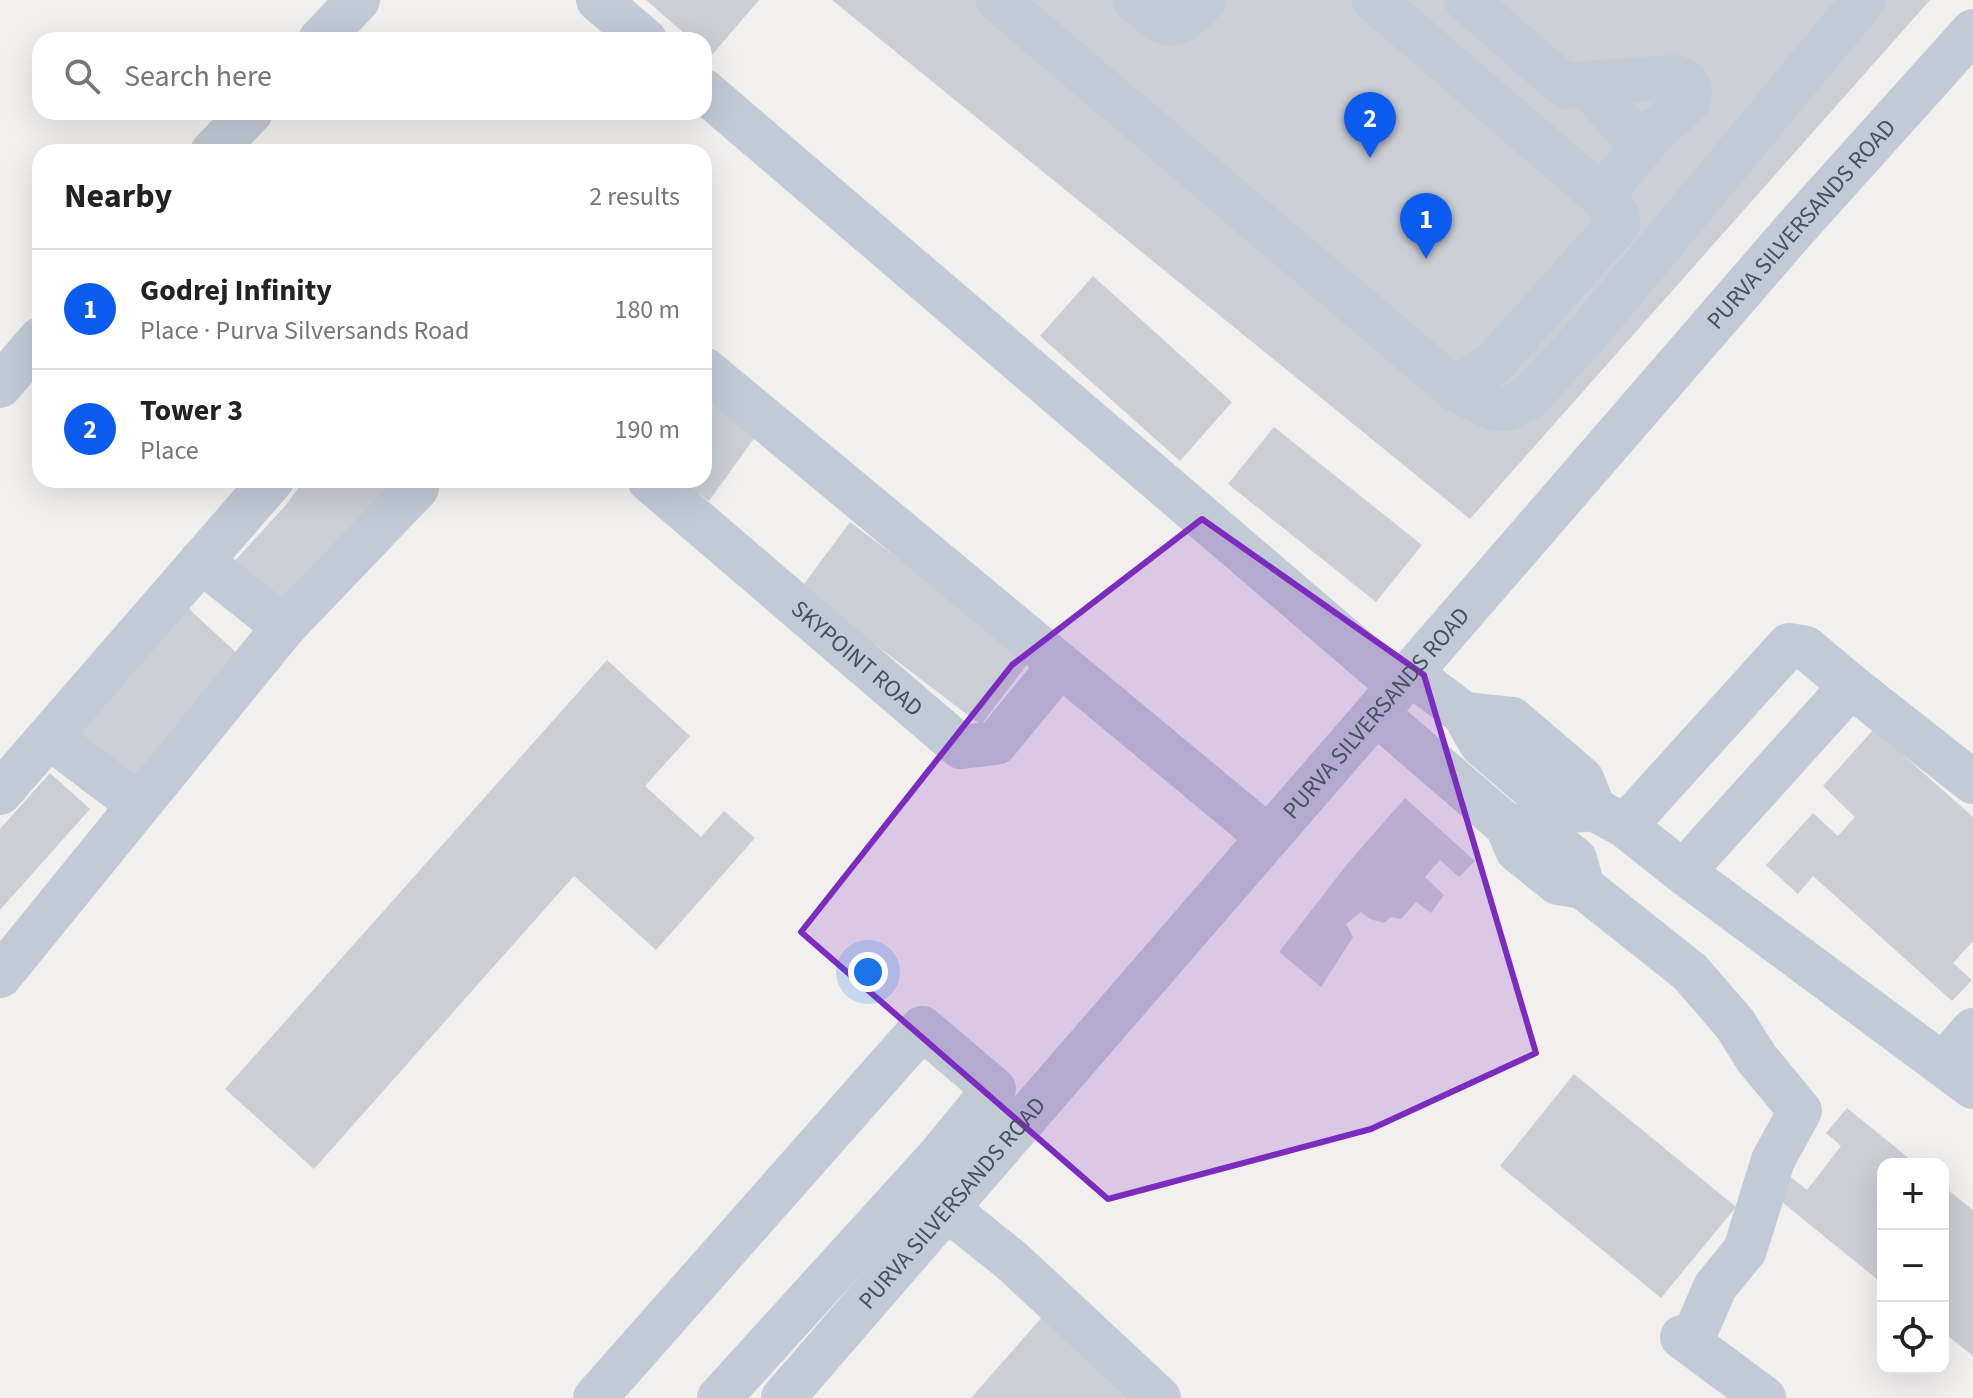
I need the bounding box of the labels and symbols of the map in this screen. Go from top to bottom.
pin: 2 [1344,92,1396,158]
street label: PURVA SILVERSANDS ROAD [1698,111,1904,337]
pin: 1 [1400,193,1452,259]
street label: SKYPOINT ROAD [783,592,931,725]
street label: PURVA SILVERSANDS ROAD [1274,599,1478,827]
your location [848,952,888,992]
street label: PURVA SILVERSANDS ROAD [850,1089,1054,1317]

